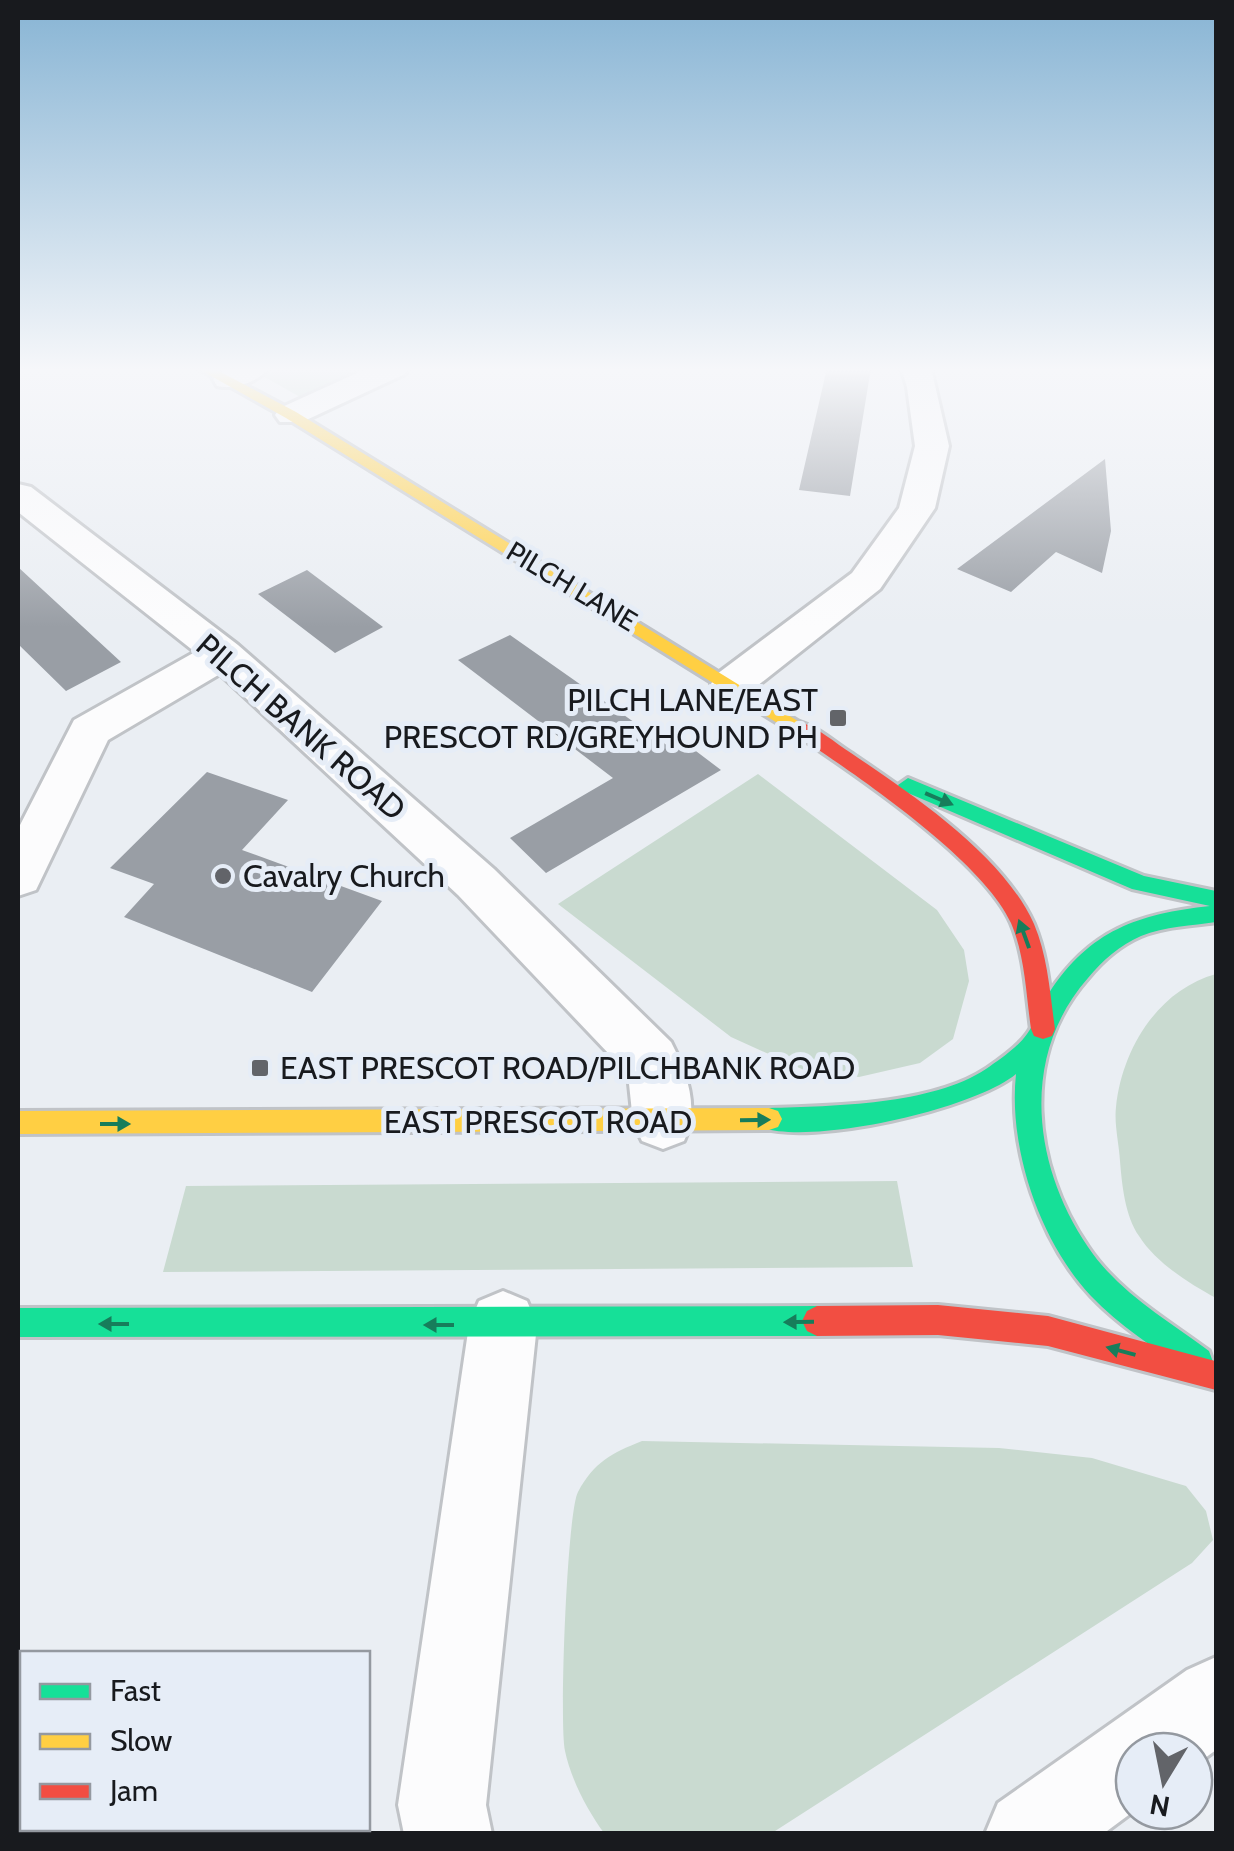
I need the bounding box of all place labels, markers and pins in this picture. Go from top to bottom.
place label: PILCH LANE/EAST PRESCOT RD/GREYHOUND PH [384,680,818,756]
marker: PILCH LANE/EAST PRESCOT RD/GREYHOUND PH [827,707,849,729]
place label: Cavalry Church [243,856,445,895]
marker: Cavalry Church [212,865,234,887]
place label: EAST PRESCOT ROAD/PILCHBANK ROAD [280,1048,855,1087]
marker: EAST PRESCOT ROAD/PILCHBANK ROAD [249,1057,271,1079]

